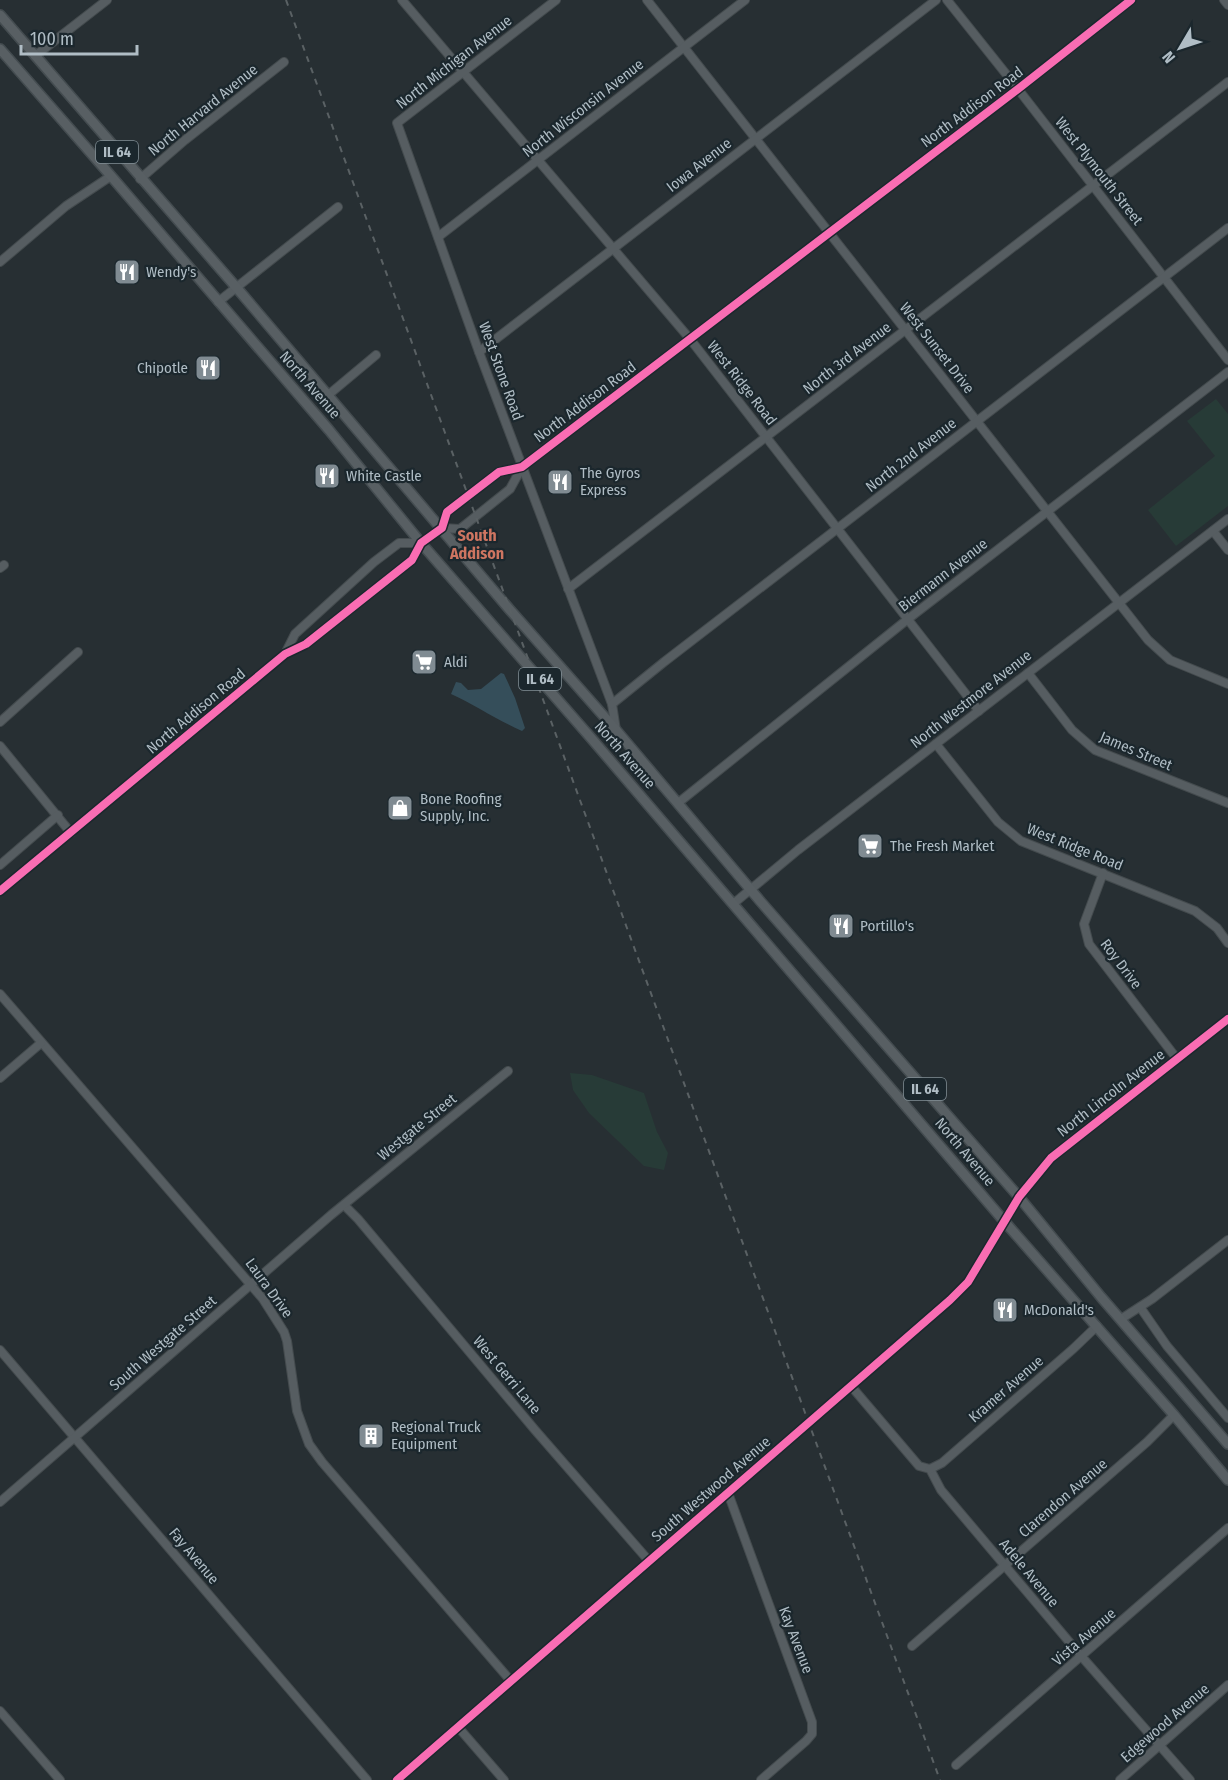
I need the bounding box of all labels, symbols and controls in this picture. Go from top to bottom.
street label: North Michigan Avenue [393,11,515,113]
scale bar [21,18,136,56]
north arrow [1150,18,1210,78]
text: 100 m [30,28,74,50]
text: N [1158,47,1179,67]
street label: North Wisconsin Avenue [519,55,647,161]
street label: North Harvard Avenue [145,60,261,160]
street label: North Addison Road [917,63,1027,151]
street label: West Plymouth Street [1051,113,1147,229]
street label: Iowa Avenue [663,134,735,196]
road number: IL 64 [96,141,138,163]
restaurant icon: Wendy's [112,257,142,287]
place label: Wendy's [146,263,196,281]
street label: West Sunset Drive [896,299,978,397]
street label: North 3rd Avenue [799,318,895,398]
street label: West Stone Road [475,319,527,423]
street label: West Ridge Road [703,337,781,429]
street label: North Avenue [276,348,344,422]
restaurant icon: Chipotle [193,353,223,383]
street label: North Addison Road [530,358,640,446]
place label: Chipotle [137,359,188,377]
street label: North 2nd Avenue [862,414,960,496]
restaurant icon: White Castle [312,461,342,491]
place label: The Gyros Express [580,464,640,499]
place label: White Castle [346,467,422,485]
restaurant icon: The Gyros Express [545,467,575,497]
district label: South Addison [449,526,504,563]
street label: Biermann Avenue [895,535,991,615]
street label: North Westmore Avenue [907,646,1035,752]
supermarket icon: Aldi [409,647,439,677]
place label: Aldi [444,653,468,671]
street label: North Addison Road [143,665,249,757]
road number: IL 64 [519,668,561,690]
street label: North Avenue [591,718,659,792]
street label: James Street [1097,728,1175,774]
place label: Bone Roofing Supply, Inc. [420,790,501,825]
shop icon: Bone Roofing Supply, Inc. [385,793,415,823]
street label: West Ridge Road [1024,820,1126,874]
supermarket icon: The Fresh Market [855,831,885,861]
place label: The Fresh Market [890,837,994,855]
restaurant icon: Portillo's [826,911,856,941]
place label: Portillo's [860,917,914,935]
street label: Roy Drive [1096,936,1146,992]
street label: North Lincoln Avenue [1054,1045,1168,1141]
road number: IL 64 [904,1078,946,1100]
street label: Westgate Street [374,1090,460,1164]
street label: North Avenue [931,1114,999,1190]
street label: Laura Drive [241,1255,297,1321]
street label: South Westgate Street [106,1292,220,1394]
restaurant icon: McDonald's [990,1295,1020,1325]
place label: McDonald's [1024,1301,1094,1319]
street label: West Gerri Lane [469,1332,545,1418]
street label: Kramer Avenue [965,1352,1047,1426]
place label: Regional Truck Equipment [391,1418,481,1453]
building icon: Regional Truck Equipment [356,1421,386,1451]
street label: South Westwood Avenue [648,1432,774,1546]
street label: Clarendon Avenue [1015,1455,1111,1541]
street label: Fay Avenue [165,1524,223,1588]
street label: Adele Avenue [995,1535,1063,1611]
street label: Kay Avenue [775,1604,817,1676]
street label: Vista Avenue [1048,1604,1120,1670]
street label: Edgewood Avenue [1117,1680,1213,1766]

